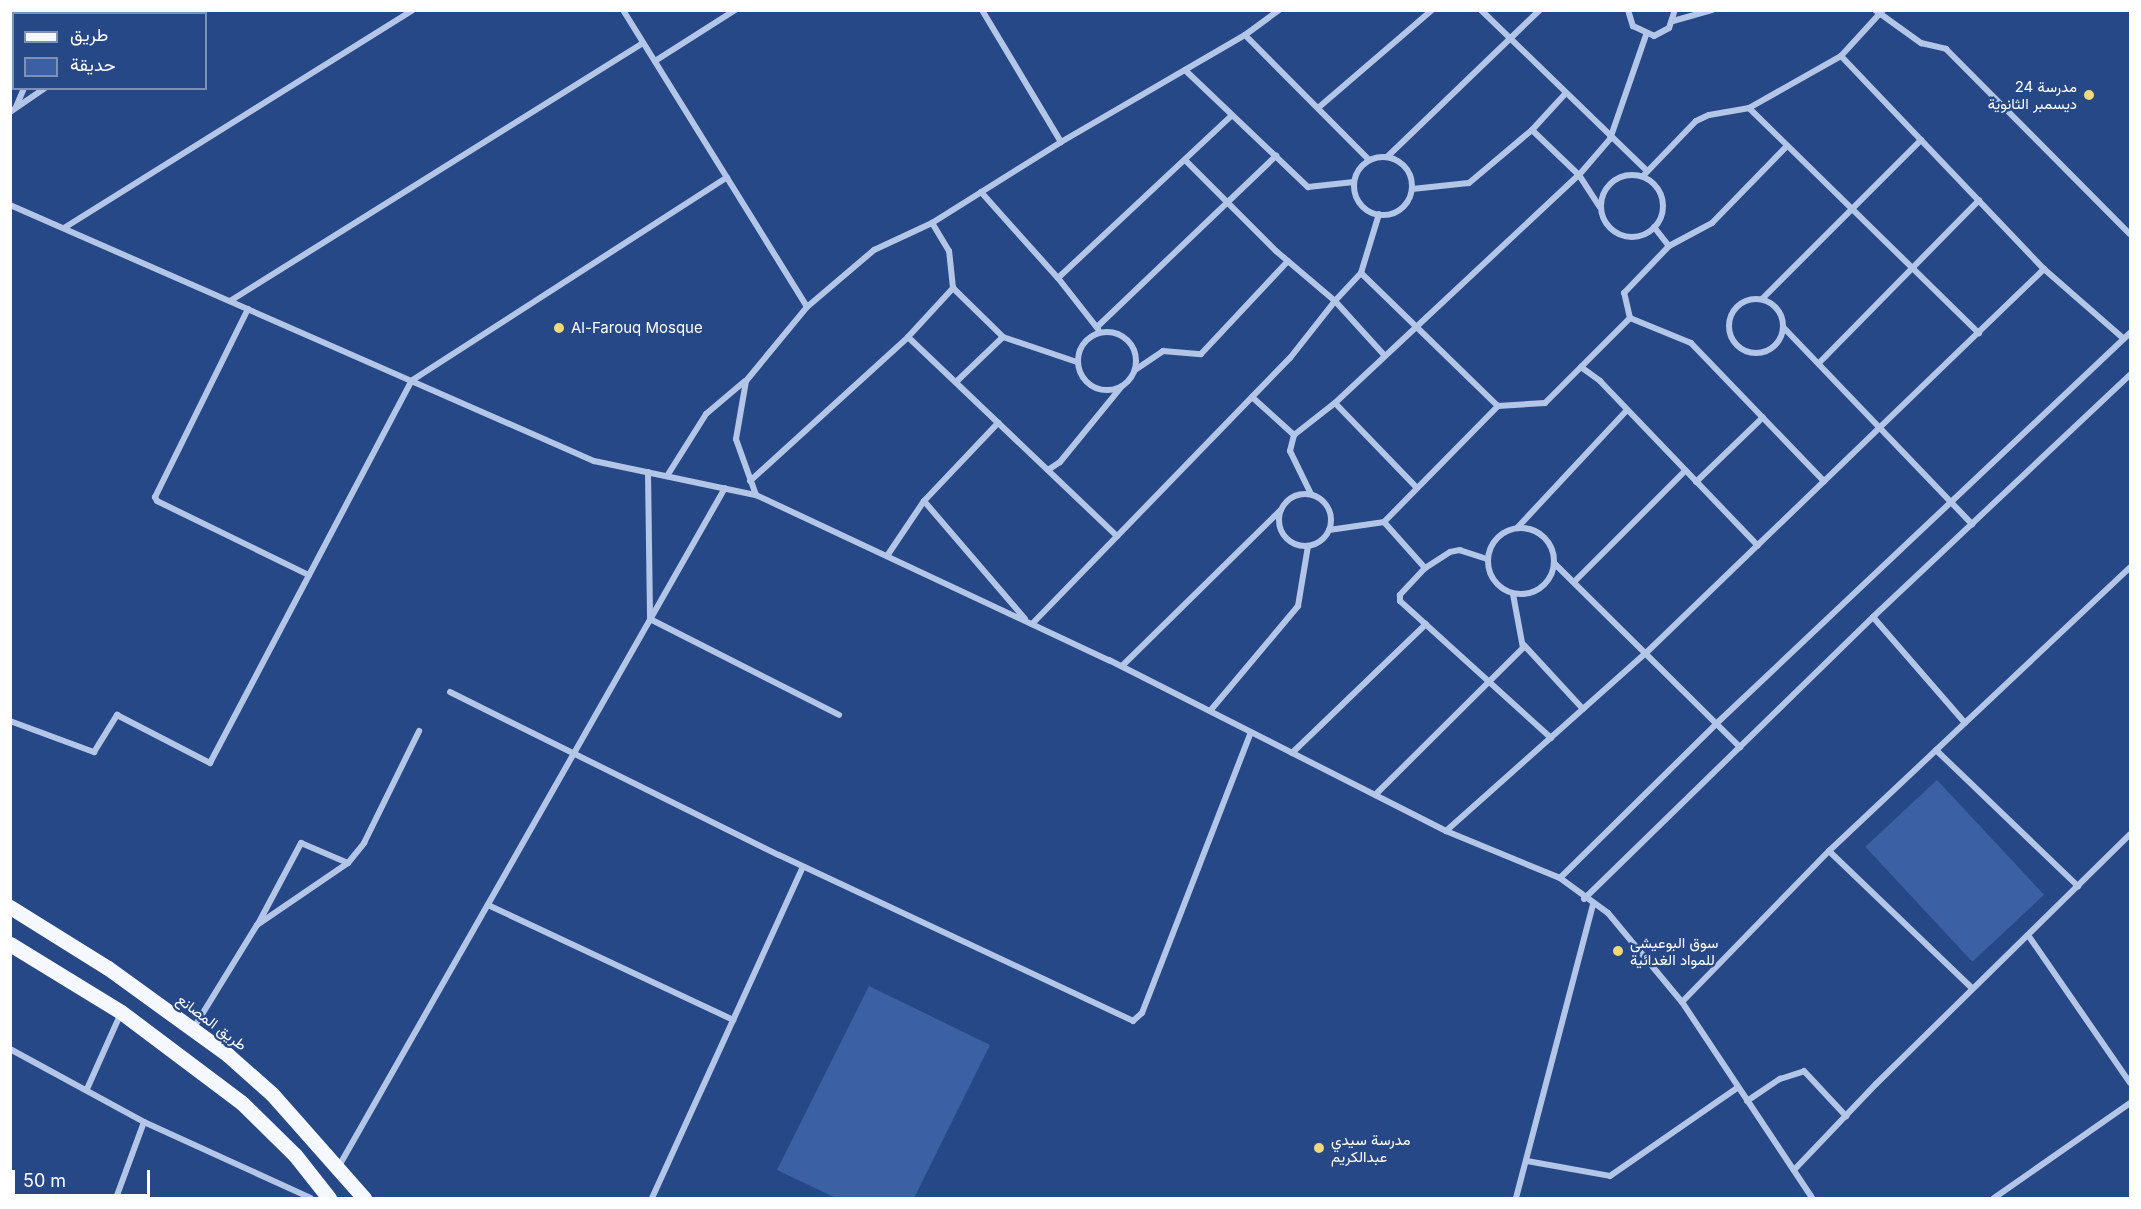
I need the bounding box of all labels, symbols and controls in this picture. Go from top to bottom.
legend [12,12,207,90]
text: طريق [70,24,108,45]
text: حديقة [70,54,116,75]
place label: مدرسة 24 ديسمبر الثانوية [1988,77,2077,112]
marker: مدرسة 24 ديسمبر الثانوية [2082,88,2096,102]
place label: Al-Farouq Mosque [571,319,703,337]
marker: Al-Farouq Mosque [552,321,566,335]
place label: سوق البوعيشي للمواد الغدائية [1630,933,1718,968]
marker: سوق البوعيشي للمواد الغدائية [1611,944,1625,958]
street label: طريق المصانع [174,990,250,1054]
place label: مدرسة سيدي عبدالكريم [1331,1130,1411,1165]
marker: مدرسة سيدي عبدالكريم [1312,1141,1326,1155]
scale bar [15,1158,153,1196]
text: 50 m [23,1170,66,1191]

